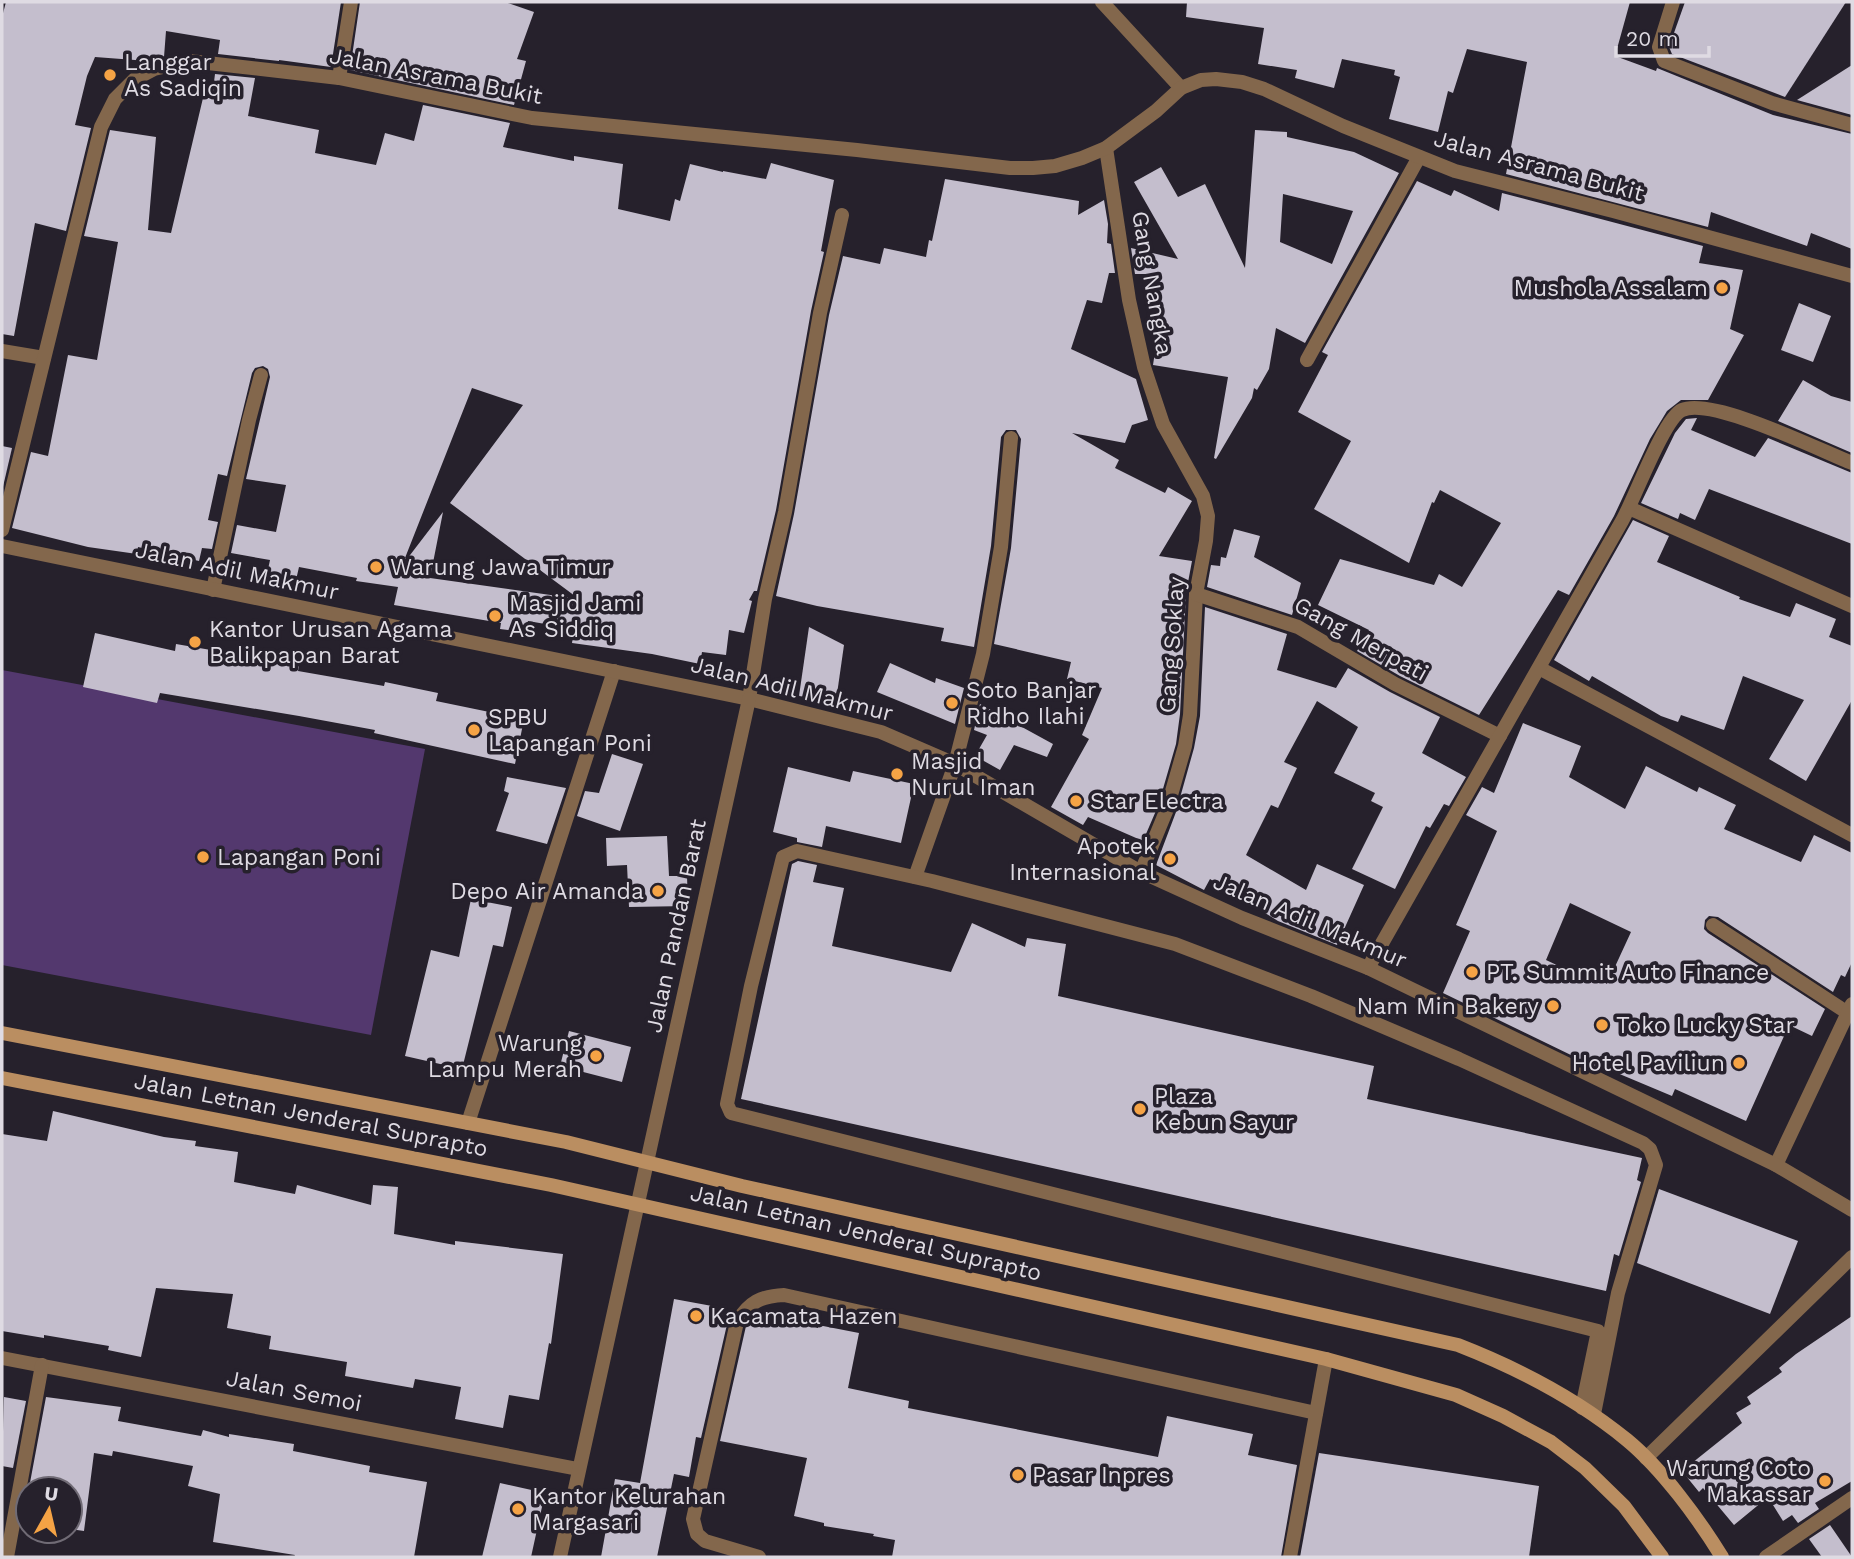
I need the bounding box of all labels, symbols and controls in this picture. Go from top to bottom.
scale bar [1616,14,1709,58]
text: 20 m [1626,26,1678,51]
street label: Jalan Asrama Bukit [327,42,545,110]
place label: Langgar As Sadiqin [124,49,242,102]
marker: Langgar As Sadiqin [102,67,118,83]
street label: Jalan Asrama Bukit [1431,125,1647,207]
street label: Gang Nangka [1126,209,1178,357]
place label: Mushola Assalam [1513,275,1708,302]
marker: Mushola Assalam [1714,280,1730,296]
street label: Jalan Adil Makmur [133,536,341,606]
place label: Warung Jawa Timur [390,554,611,581]
marker: Warung Jawa Timur [368,559,384,575]
street label: Gang Soklay [1154,576,1190,714]
place label: Masjid Jami As Siddiq [509,590,641,643]
street label: Gang Merpati [1289,591,1433,687]
marker: Masjid Jami As Siddiq [487,608,503,624]
place label: Kantor Urusan Agama Balikpapan Barat [209,616,452,669]
marker: Kantor Urusan Agama Balikpapan Barat [187,634,203,650]
street label: Jalan Adil Makmur [688,651,896,727]
place label: Soto Banjar Ridho Ilahi [966,677,1096,730]
marker: Soto Banjar Ridho Ilahi [944,695,960,711]
place label: SPBU Lapangan Poni [488,704,652,757]
marker: SPBU Lapangan Poni [466,722,482,738]
place label: Masjid Nurul Iman [911,748,1035,801]
marker: Masjid Nurul Iman [889,766,905,782]
place label: Star Electra [1090,788,1224,815]
marker: Star Electra [1068,793,1084,809]
street label: Jalan Pandan Barat [640,816,712,1035]
place label: Apotek Internasional [1009,833,1156,886]
place label: Lapangan Poni [217,844,381,871]
marker: Lapangan Poni [195,849,211,865]
marker: Apotek Internasional [1162,851,1178,867]
street label: Jalan Adil Makmur [1209,868,1411,974]
place label: Depo Air Amanda [450,878,644,905]
marker: Depo Air Amanda [650,883,666,899]
place label: PT. Summit Auto Finance [1486,959,1769,986]
marker: PT. Summit Auto Finance [1464,964,1480,980]
place label: Nam Min Bakery [1356,993,1539,1020]
marker: Nam Min Bakery [1545,998,1561,1014]
place label: Toko Lucky Star [1616,1012,1795,1039]
marker: Toko Lucky Star [1594,1017,1610,1033]
place label: Warung Lampu Merah [428,1030,583,1083]
marker: Warung Lampu Merah [588,1048,604,1064]
place label: Hotel Paviliun [1571,1050,1725,1077]
marker: Hotel Paviliun [1731,1055,1747,1071]
street label: Jalan Letnan Jenderal Suprapto [132,1067,490,1163]
place label: Plaza Kebun Sayur [1154,1083,1294,1136]
marker: Plaza Kebun Sayur [1132,1101,1148,1117]
street label: Jalan Letnan Jenderal Suprapto [688,1179,1044,1287]
place label: Kacamata Hazen [710,1303,898,1330]
marker: Kacamata Hazen [688,1308,704,1324]
street label: Jalan Semoi [224,1365,364,1417]
place label: Warung Coto Makassar [1666,1455,1811,1508]
place label: Pasar Inpres [1032,1462,1171,1489]
marker: Pasar Inpres [1010,1467,1026,1483]
marker: Warung Coto Makassar [1817,1473,1833,1489]
north arrow [14,1475,84,1545]
text: U [43,1481,60,1506]
place label: Kantor Kelurahan Margasari [532,1483,726,1536]
marker: Kantor Kelurahan Margasari [510,1501,526,1517]

